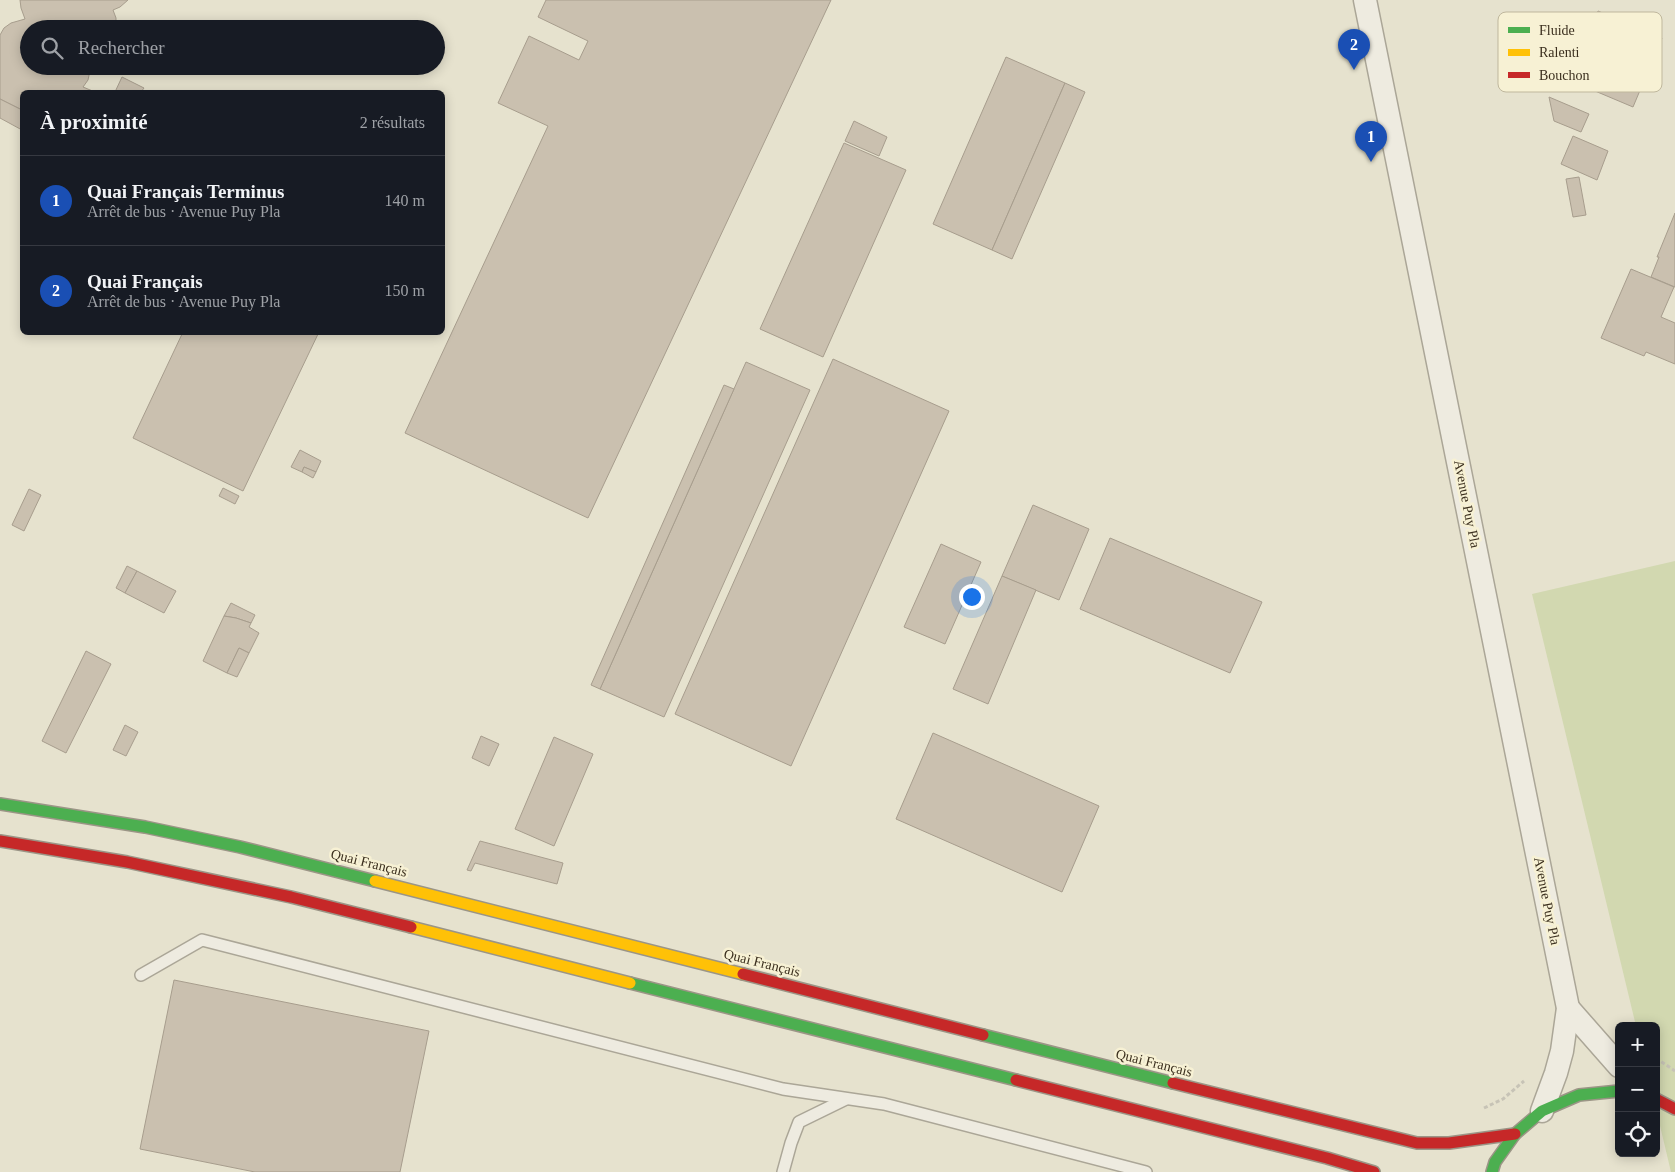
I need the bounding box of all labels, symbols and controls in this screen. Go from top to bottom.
legend [1498,12,1662,92]
search box [20,20,445,75]
text: Fluide [1539,23,1575,38]
pin: 2 [1338,29,1370,70]
icon: search [38,34,66,62]
text: Rechercher [78,37,165,58]
text: Ralenti [1539,45,1580,60]
text: Bouchon [1539,68,1590,83]
text: À proximité [40,110,148,134]
text: 2 résultats [360,114,425,131]
pin: 1 [1355,121,1387,162]
text: Quai Français Terminus [87,181,284,202]
text: 1 [52,192,60,209]
text: 140 m [385,192,425,209]
text: Arrêt de bus · Avenue Puy Pla [87,203,280,220]
text: Quai Français [87,271,203,292]
text: 2 [52,282,60,299]
text: 150 m [385,282,425,299]
text: Arrêt de bus · Avenue Puy Pla [87,293,280,310]
street label: Avenue Puy Pla [1451,459,1483,550]
your location [959,584,985,610]
street label: Quai Français [329,846,409,880]
street label: Avenue Puy Pla [1531,856,1563,947]
street label: Quai Français [722,946,802,980]
map controls [1615,1022,1660,1157]
button: + [1615,1022,1660,1067]
street label: Quai Français [1114,1046,1194,1080]
button: − [1615,1067,1660,1112]
button: locate [1615,1112,1660,1157]

